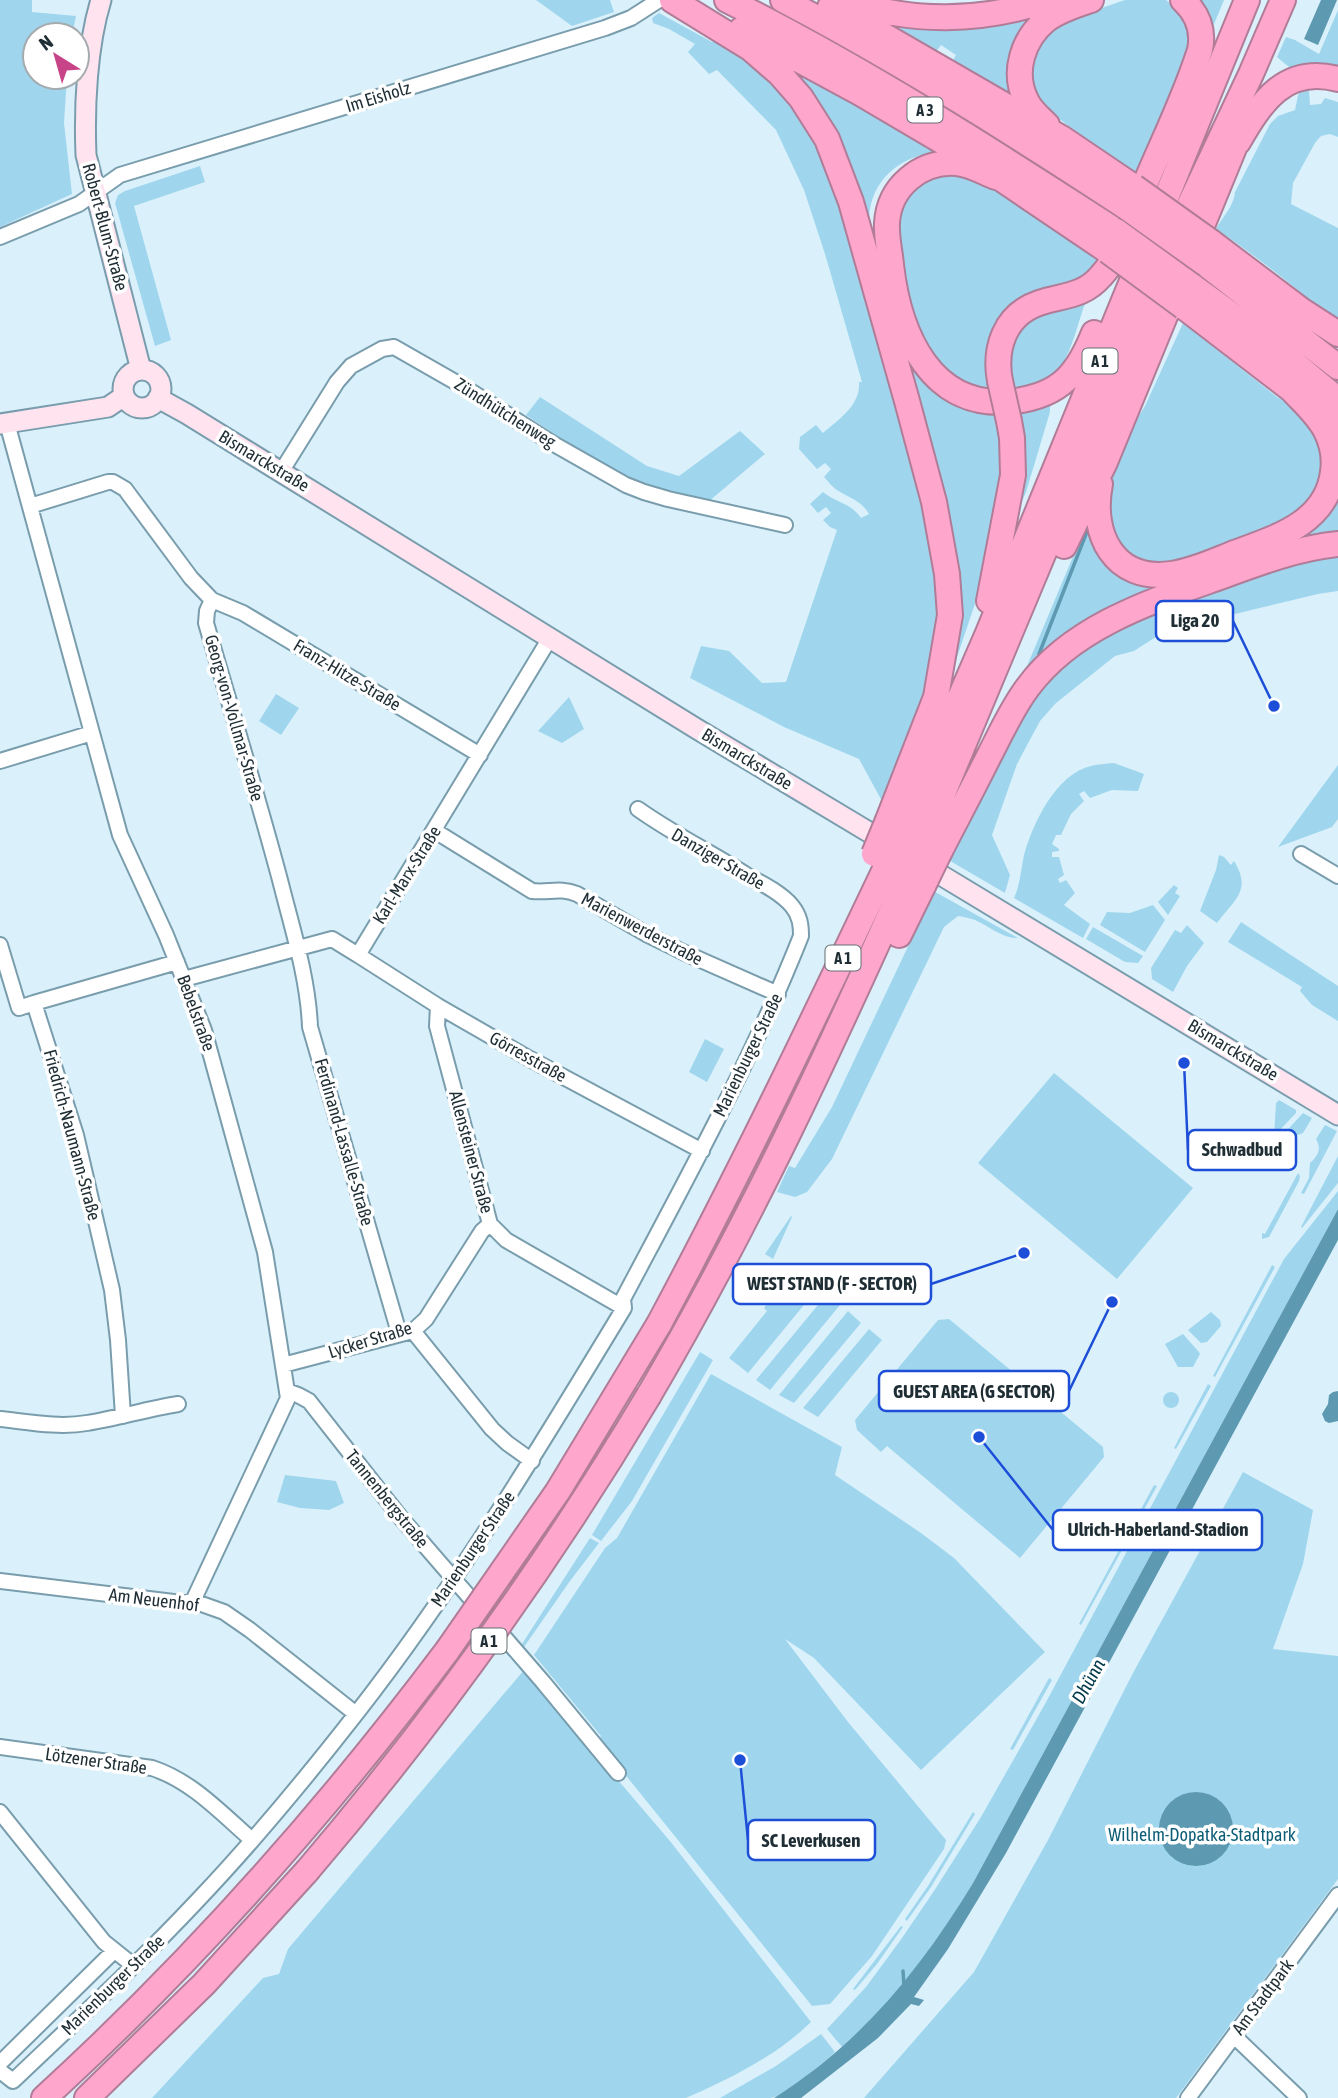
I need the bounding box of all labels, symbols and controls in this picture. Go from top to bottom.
north arrow [21,21,91,91]
text: N [35,30,57,55]
street label: Im Eisholz [343,77,413,116]
road number: A 3 [908,97,942,122]
street label: Robert-Blum-Straße [78,161,133,293]
road number: A 1 [1082,348,1118,374]
street label: Zündhütchenweg [451,373,560,452]
street label: Bismarckstraße [215,425,313,496]
callout: Liga 20 [1156,601,1233,641]
text: Liga 20 [1171,609,1219,631]
street label: Georg-von-Vollmar-Straße [201,632,268,803]
street label: Franz-Hitze-Straße [290,634,405,715]
street label: Bismarckstraße [698,723,796,794]
street label: Karl-Marx-Straße [368,822,445,928]
street label: Danziger Straße [668,824,768,894]
street label: Marienwerderstraße [578,888,706,969]
road number: A 1 [826,946,860,970]
street label: Bebelstraße [173,972,220,1054]
street label: Marienburger Straße [709,990,787,1120]
street label: Bismarckstraße [1184,1014,1282,1085]
street label: Görresstraße [486,1027,570,1086]
street label: Friedrich-Naumann-Straße [40,1047,105,1223]
street label: Ferdinand-Lassalle-Straße [311,1056,378,1228]
street label: Allensteiner Straße [445,1088,498,1216]
callout: Schwadbud [1188,1130,1296,1170]
text: Schwadbud [1202,1138,1282,1160]
callout: WEST STAND (F - SECTOR) [733,1264,931,1304]
text: WEST STAND (F - SECTOR) [746,1272,917,1294]
street label: Lycker Straße [325,1317,414,1362]
callout: GUEST AREA (G SECTOR) [879,1371,1069,1411]
text: GUEST AREA (G SECTOR) [893,1380,1055,1402]
street label: Tannenbergstraße [341,1445,433,1552]
street label: Marienburger Straße [426,1487,519,1610]
callout: Ulrich-Haberland-Stadion [1053,1510,1262,1550]
text: Ulrich-Haberland-Stadion [1068,1518,1248,1540]
street label: Am Neuenhof [108,1584,200,1615]
road number: A 1 [472,1628,506,1653]
water label: Dhünn [1067,1655,1109,1707]
street label: Lötzener Straße [44,1743,148,1778]
callout: SC Leverkusen [748,1820,875,1860]
park label: Wilhelm-Dopatka-Stadtpark [1108,1824,1296,1845]
text: SC Leverkusen [762,1829,860,1851]
street label: Marienburger Straße [57,1930,168,2039]
street label: Am Stadtpark [1227,1955,1298,2039]

